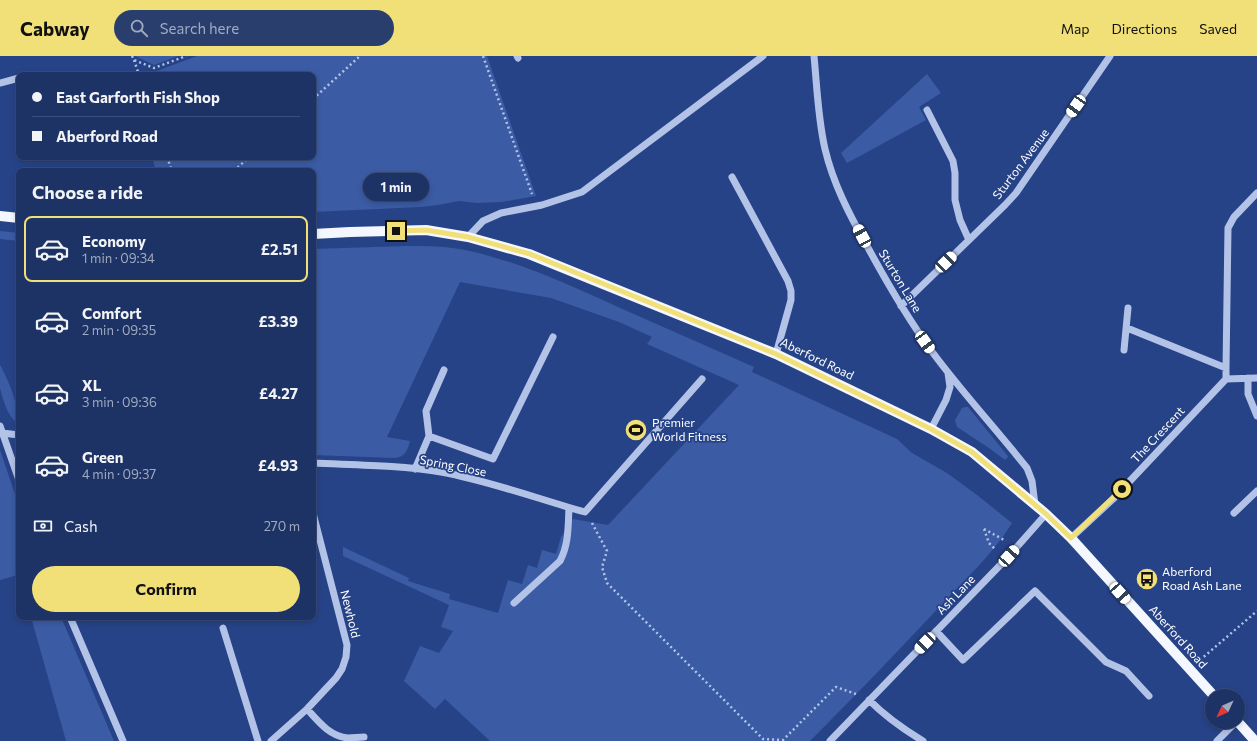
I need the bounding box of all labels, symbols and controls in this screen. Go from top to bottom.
search box [114,10,394,46]
text: Cabway [20,17,90,40]
icon: search [128,17,150,39]
text: Search here [160,19,239,37]
text: Map [1061,20,1090,37]
text: Directions [1112,20,1177,37]
text: Saved [1199,20,1237,37]
text: East Garforth Fish Shop [56,88,220,106]
car [1064,93,1088,119]
street label: Sturton Avenue [989,125,1051,201]
text: Aberford Road [56,127,158,145]
callout: 1 min [363,173,429,201]
text: 1 min [381,179,411,195]
text: Choose a ride [32,181,143,203]
route end [387,222,405,240]
car [851,223,873,249]
icon: car [34,231,70,267]
text: Economy [82,232,146,250]
text: £2.51 [261,240,298,258]
street label: Sturton Lane [877,247,925,314]
car [933,249,959,275]
text: 1 min · 09:34 [82,250,155,266]
icon: car [34,303,70,339]
text: Comfort [82,304,142,322]
text: £3.39 [258,312,298,330]
text: 2 min · 09:35 [82,322,156,338]
car [913,329,937,355]
street label: Aberford Road [778,334,856,382]
icon: car [34,375,70,411]
text: XL [82,376,101,394]
text: £4.27 [259,384,298,402]
text: 3 min · 09:36 [82,394,157,410]
street label: The Crescent [1128,403,1187,465]
place label: Premier World Fitness [652,415,727,443]
sports icon: Premier World Fitness [623,417,649,443]
icon: car [34,447,70,483]
text: Green [82,448,123,466]
street label: Spring Close [419,452,488,478]
text: £4.93 [258,456,298,474]
text: 4 min · 09:37 [82,466,156,482]
route start [1113,480,1131,498]
icon: cash [32,515,54,537]
text: Cash [64,517,98,535]
text: 270 m [264,518,300,534]
car [997,543,1021,569]
place label: Aberford Road Ash Lane [1162,564,1242,592]
button: Confirm [32,566,300,612]
bus stop icon: Aberford Road Ash Lane [1134,566,1160,592]
street label: Ash Lane [933,572,977,617]
car [1108,580,1132,606]
street label: Newhold [338,588,364,639]
street label: Aberford Road [1147,602,1211,671]
car [912,630,938,656]
north arrow [1205,689,1245,729]
map controls [1205,689,1245,729]

